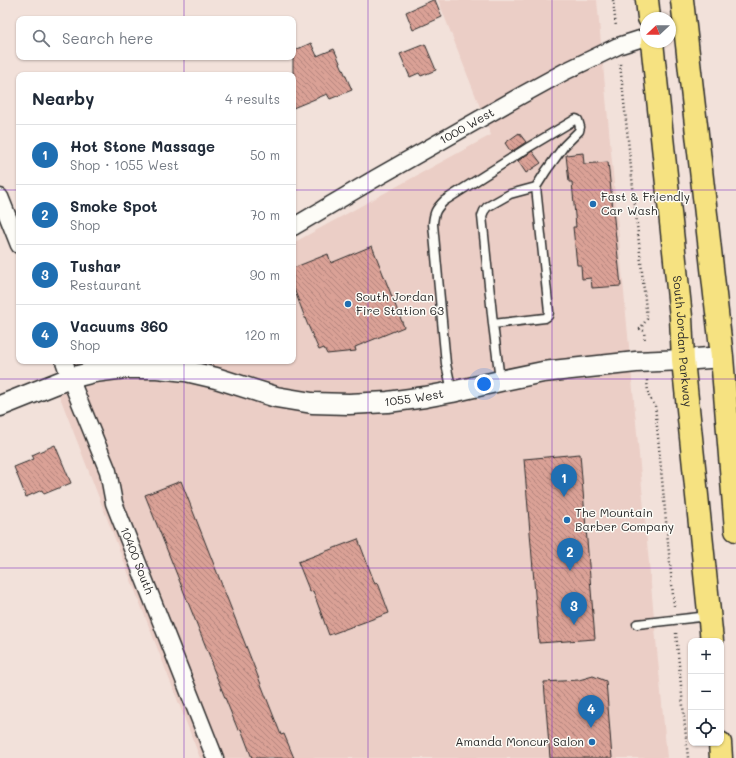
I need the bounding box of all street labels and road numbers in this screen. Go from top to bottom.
street label: 1000 West [436,104,497,147]
street label: South Jordan Parkway [670,275,697,408]
street label: 1055 West [384,385,445,409]
street label: 10400 South [117,524,158,596]

